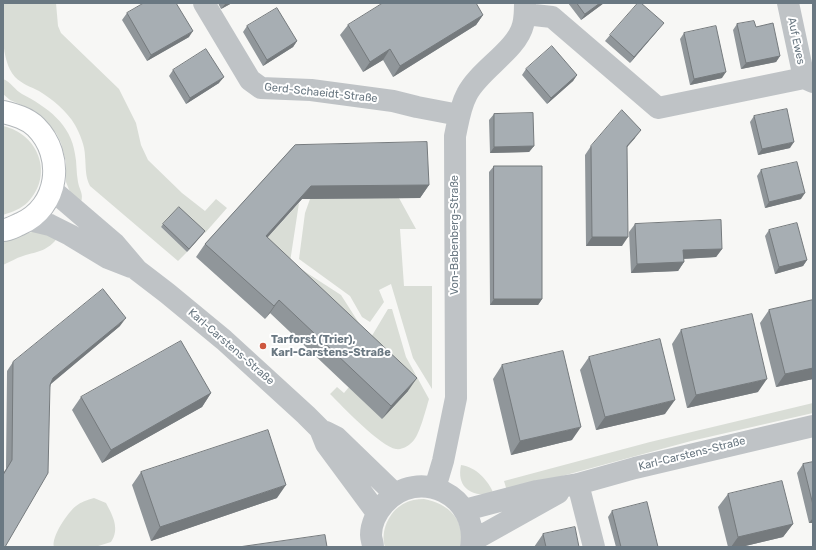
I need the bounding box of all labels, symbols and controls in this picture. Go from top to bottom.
street label: Auf Ewes [785,16,807,66]
street label: Gerd-Schaeidt-Straße [264,80,378,106]
street label: Von-Babenberg-Straße [448,175,462,295]
street label: Karl-Carstens-Straße [185,306,277,388]
place label: Tarforst (Trier), Karl-Carstens-Straße [271,333,391,359]
marker: Tarforst (Trier), Karl-Carstens-Straße [258,341,268,351]
street label: Karl-Carstens-Straße [637,434,747,474]

